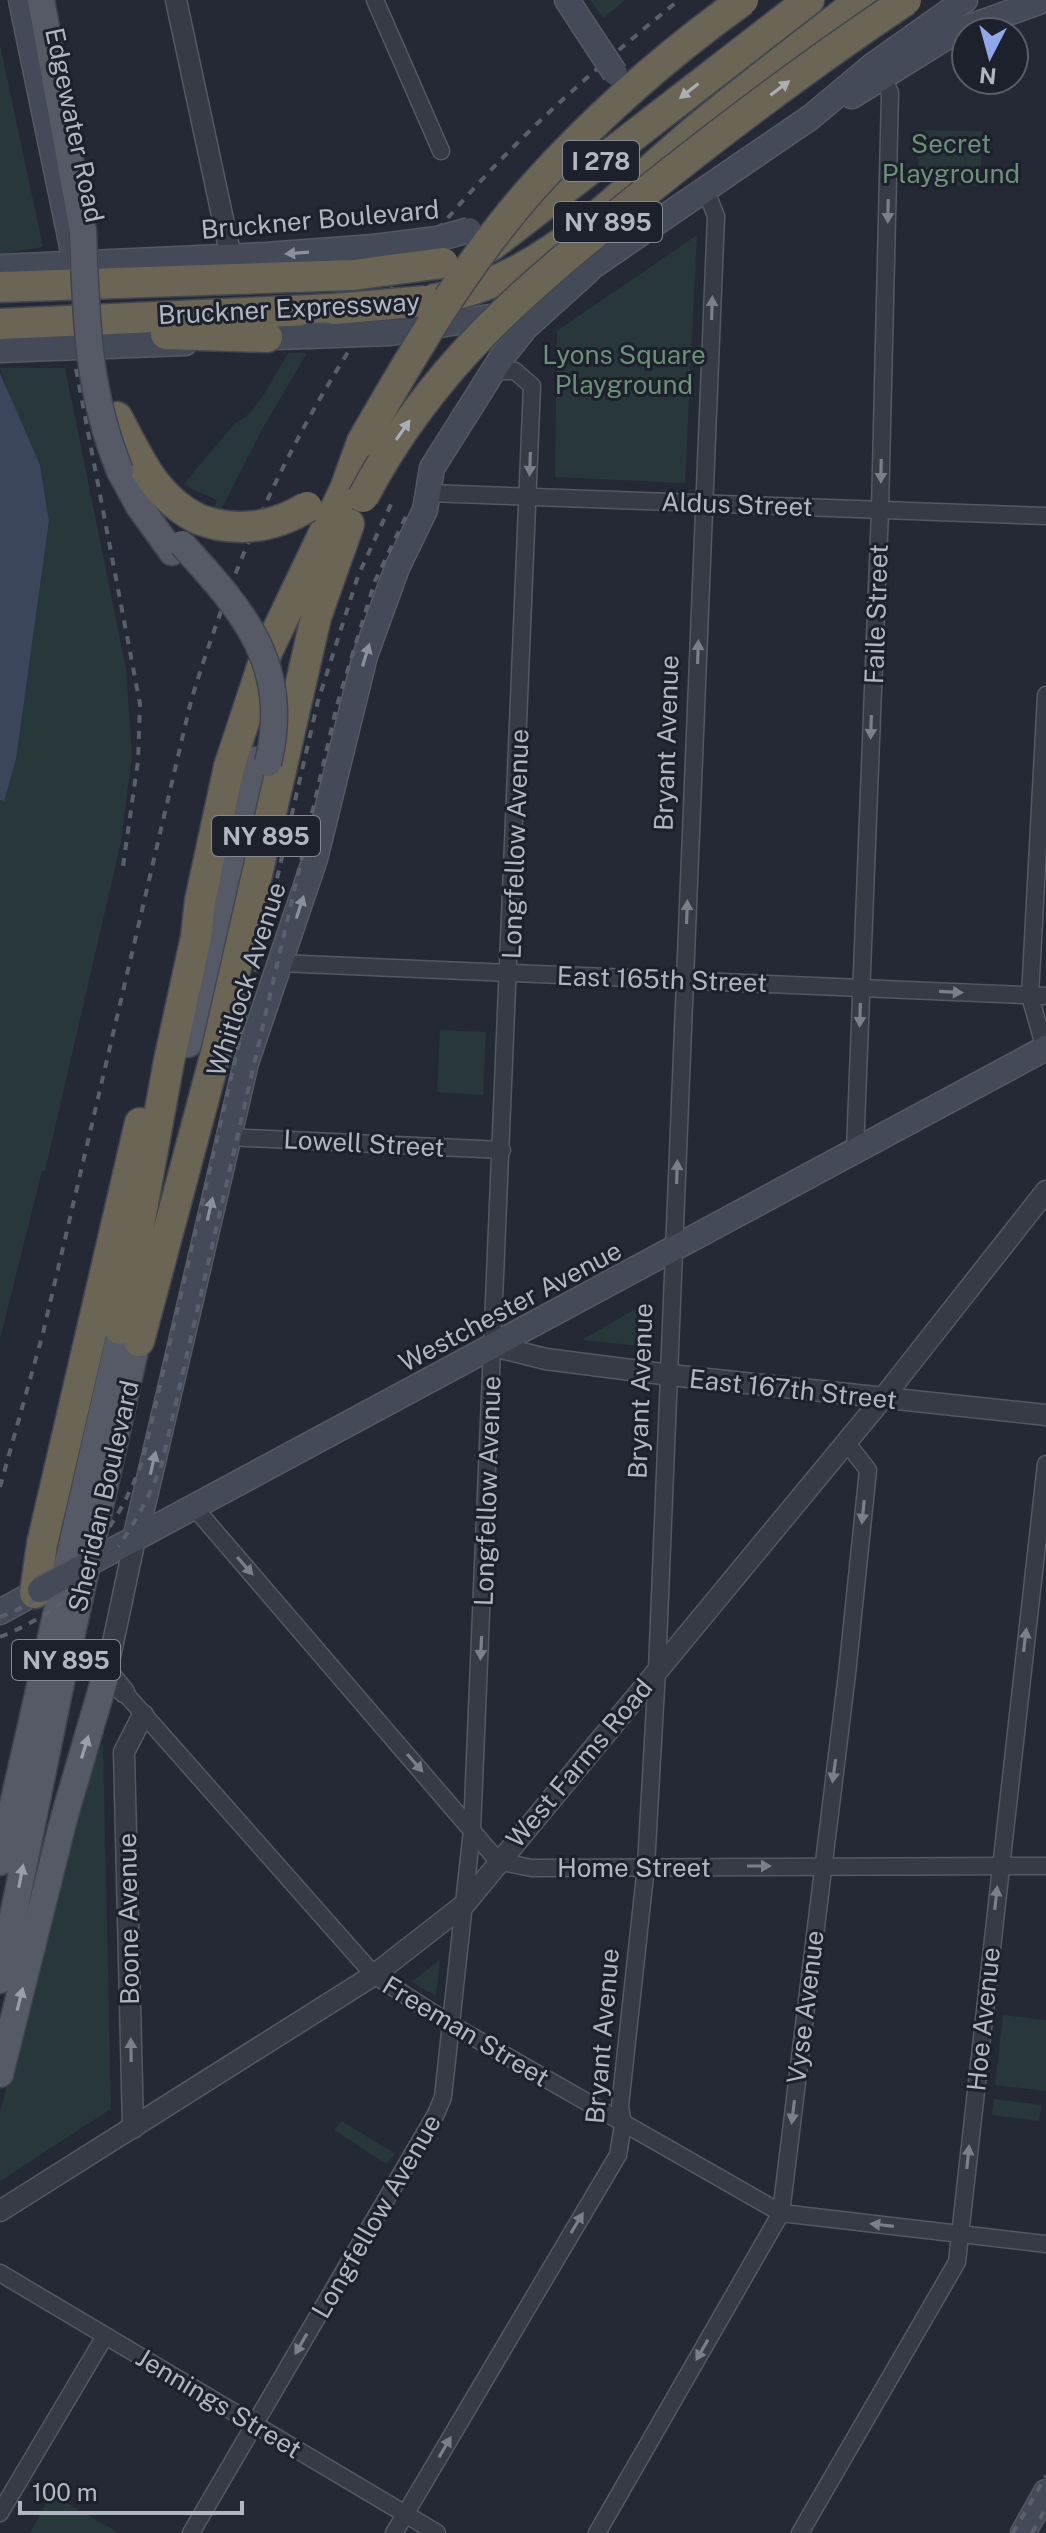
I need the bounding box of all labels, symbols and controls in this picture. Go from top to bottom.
north arrow [950,16,1030,96]
street label: Edgewater Road [39,25,111,225]
text: N [978,62,998,90]
one-way arrow [770,81,790,97]
one-way arrow [679,83,699,99]
park label: Secret Playground [882,128,1020,189]
road number: I 278 [563,141,639,181]
street label: Bruckner Boulevard [199,193,441,245]
one-way arrow [881,199,894,224]
road number: NY 895 [554,202,662,242]
one-way arrow [284,247,309,260]
street label: Bruckner Expressway [157,286,421,330]
one-way arrow [705,295,718,320]
park label: Lyons Square Playground [542,339,706,400]
one-way arrow [395,420,410,441]
one-way arrow [524,452,537,477]
one-way arrow [875,459,887,484]
street label: Aldus Street [661,486,813,522]
street label: Faile Street [858,543,894,685]
one-way arrow [691,639,704,664]
one-way arrow [360,643,373,667]
street label: Bryant Avenue [647,654,685,832]
one-way arrow [865,715,878,740]
street label: Longfellow Avenue [495,728,535,960]
road number: NY 895 [212,816,320,856]
street label: Whitlock Avenue [200,878,292,1080]
one-way arrow [294,894,306,918]
one-way arrow [681,899,694,924]
street label: East 165th Street [556,960,768,998]
one-way arrow [939,986,964,999]
one-way arrow [853,1003,866,1028]
street label: Lowell Street [283,1123,445,1163]
one-way arrow [670,1159,683,1184]
one-way arrow [204,1196,217,1221]
street label: Westchester Avenue [393,1234,627,1378]
street label: Bryant Avenue [621,1302,659,1480]
street label: East 167th Street [688,1363,898,1415]
street label: Longfellow Avenue [467,1375,507,1607]
street label: Sheridan Boulevard [61,1377,145,1615]
one-way arrow [147,1450,159,1475]
one-way arrow [857,1500,870,1525]
one-way arrow [236,1556,253,1576]
one-way arrow [1019,1627,1032,1652]
one-way arrow [474,1636,487,1661]
road number: NY 895 [12,1640,120,1680]
street label: West Farms Road [499,1672,659,1854]
one-way arrow [79,1735,92,1759]
one-way arrow [406,1753,423,1773]
one-way arrow [827,1759,840,1784]
street label: Boone Avenue [111,1833,145,2005]
street label: Home Street [557,1852,711,1883]
one-way arrow [747,1860,772,1872]
one-way arrow [15,1863,28,1888]
one-way arrow [989,1886,1002,1911]
street label: Vyse Avenue [780,1928,830,2086]
street label: Hoe Avenue [960,1945,1006,2093]
street label: Bryant Avenue [579,1947,625,2125]
street label: Freeman Street [377,1969,555,2093]
one-way arrow [15,1986,27,2011]
one-way arrow [125,2037,137,2062]
one-way arrow [786,2100,799,2125]
street label: Longfellow Avenue [305,2108,447,2324]
one-way arrow [961,2144,974,2169]
one-way arrow [570,2212,584,2234]
one-way arrow [869,2218,894,2231]
one-way arrow [294,2333,308,2355]
one-way arrow [695,2339,709,2362]
street label: Jennings Street [131,2341,307,2465]
one-way arrow [437,2436,451,2458]
scale bar [20,2465,242,2515]
text: 100 m [32,2478,98,2506]

